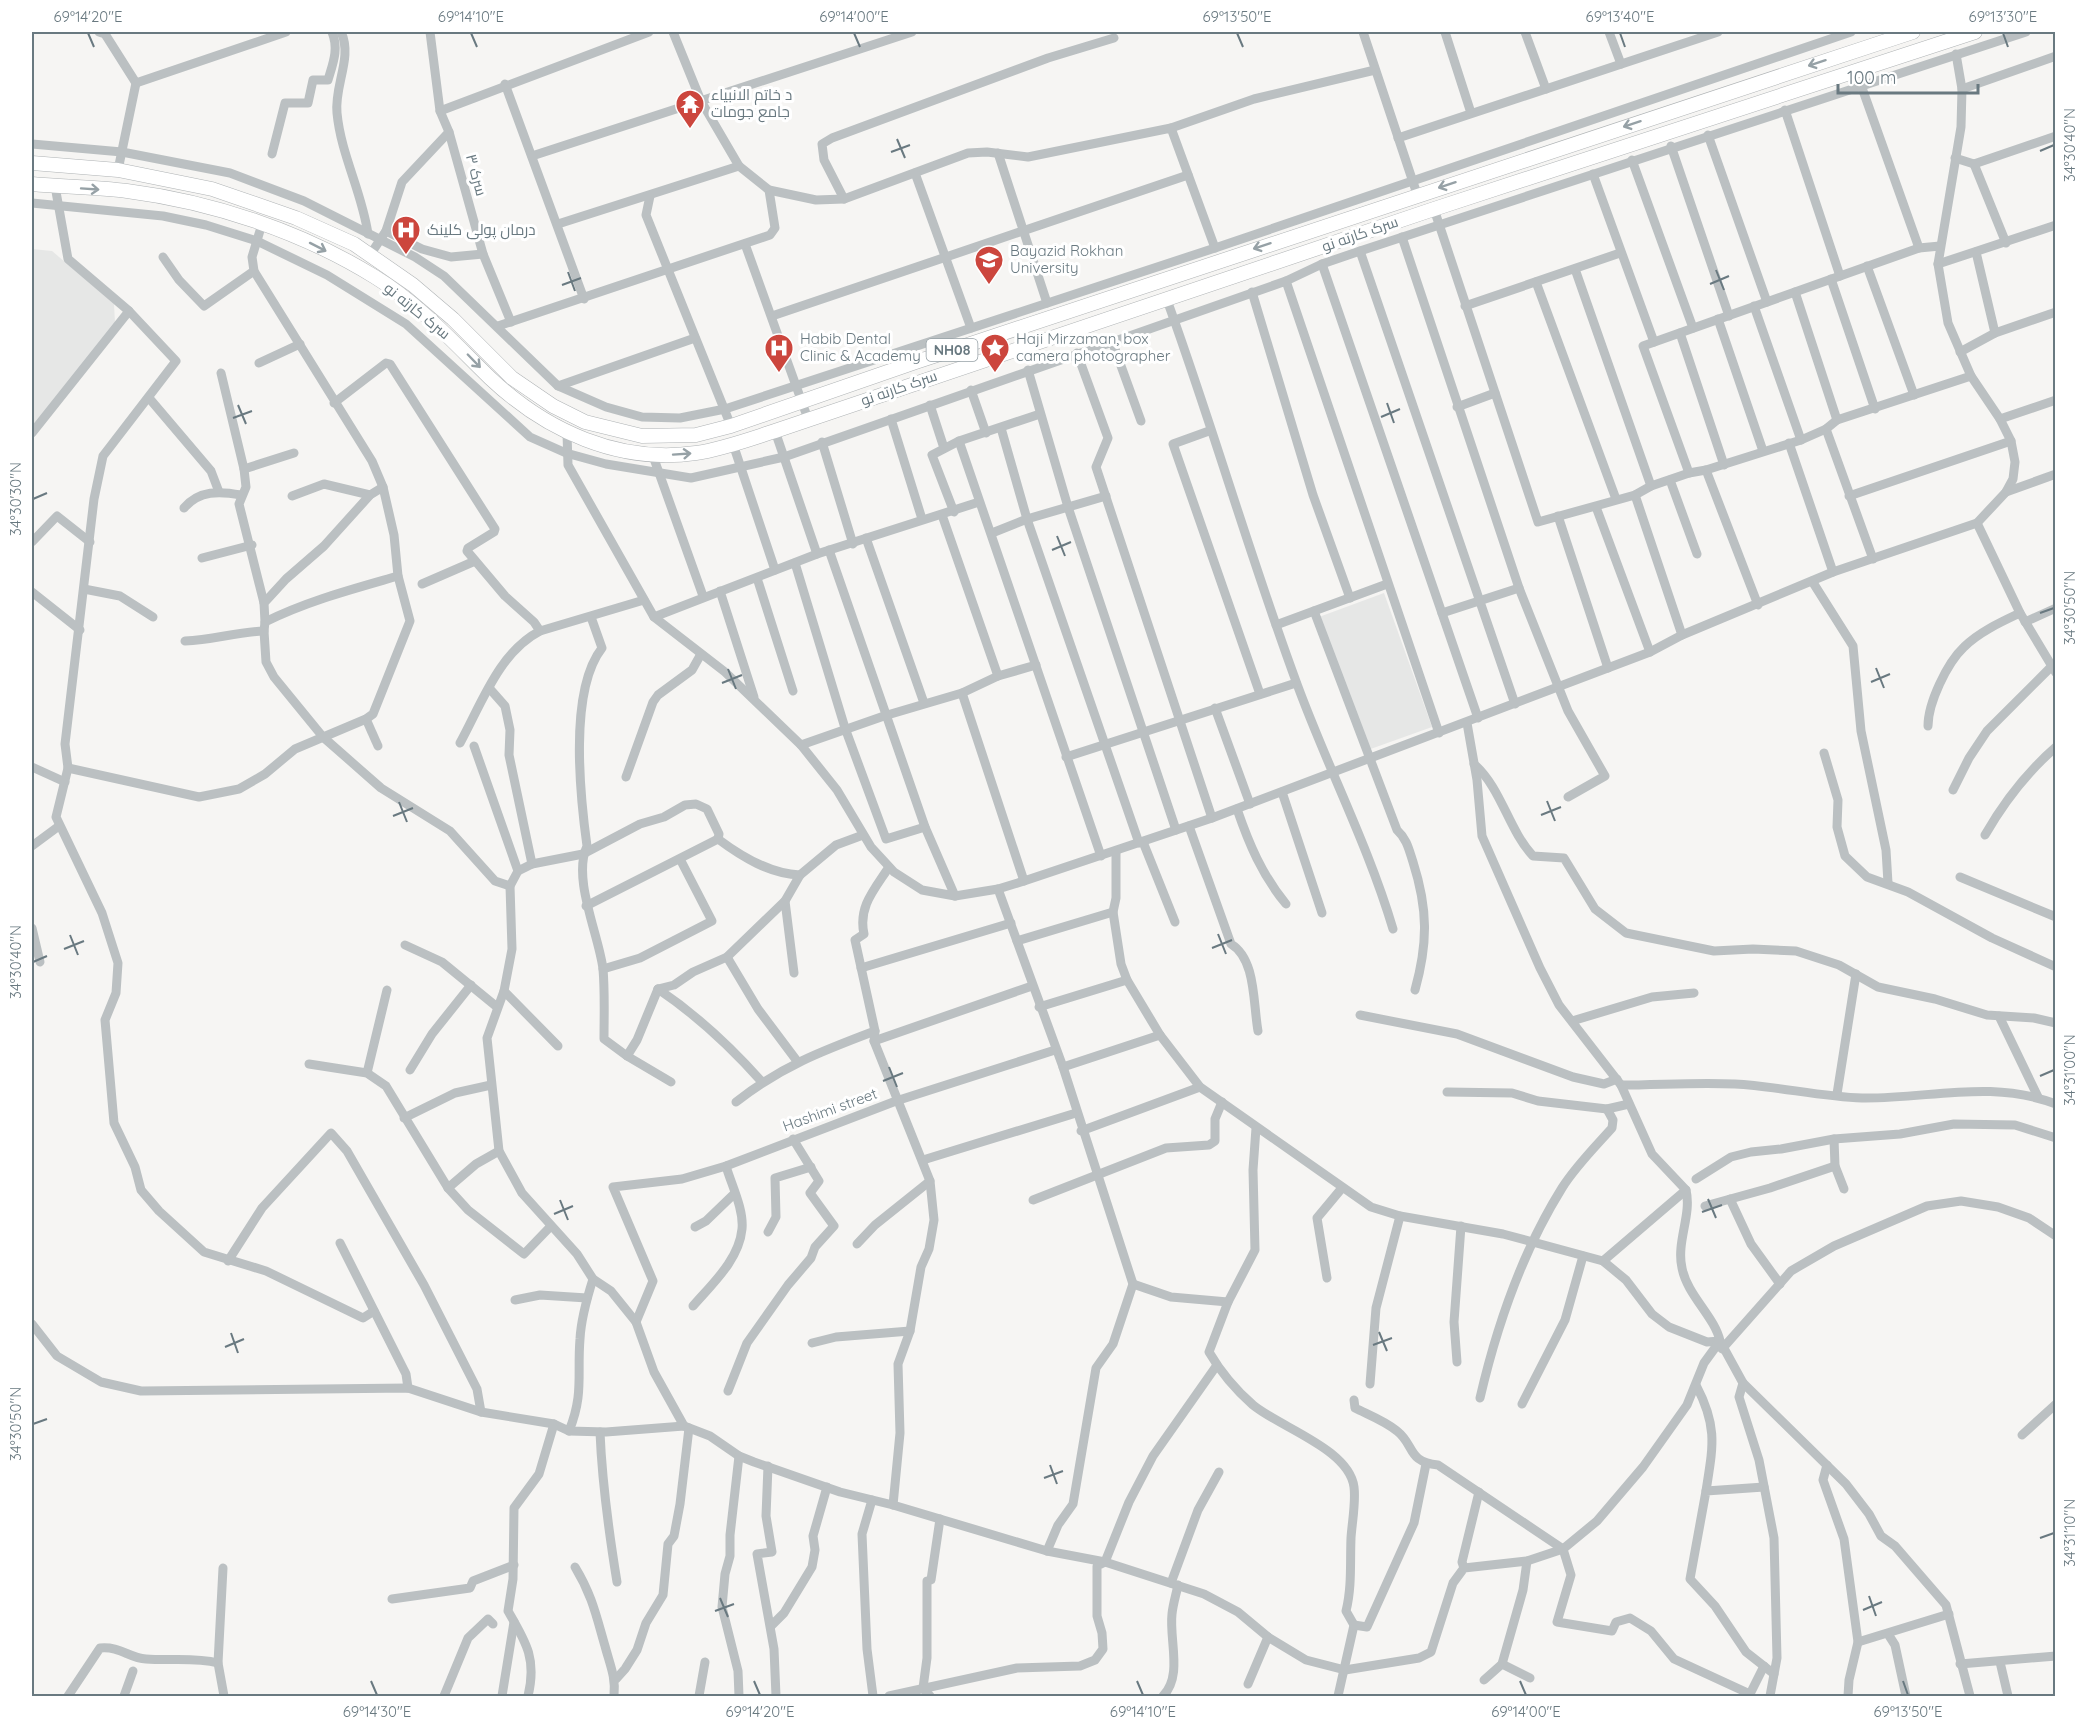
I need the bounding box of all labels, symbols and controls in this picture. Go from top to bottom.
text: 69°14'20"E [53,7,123,26]
text: 69°14'10"E [438,7,504,26]
text: 69°14'00"E [819,7,889,26]
text: 69°13'50"E [1202,7,1272,26]
text: 69°13'40"E [1586,7,1654,26]
text: 69°13'30"E [1969,7,2037,26]
scale bar [1838,57,1978,95]
one-way arrow [1808,58,1827,69]
text: 100 m [1847,66,1896,89]
place label: د خاتم الانبیاء جامع جومات [711,85,792,123]
temple icon: د خاتم الانبیاء جامع جومات [674,88,706,130]
text: 34°30'40"N [2060,108,2079,182]
one-way arrow [1623,119,1642,130]
street label: سرک ۳ [462,152,491,198]
one-way arrow [1438,180,1457,191]
one-way arrow [79,183,99,194]
street label: سرک کارته نو [1319,212,1401,255]
hospital icon: درمان پولی کلینک [390,214,422,256]
place label: درمان پولی کلینک [427,220,536,240]
place label: Bayazid Rokhan University [1010,241,1123,277]
one-way arrow [308,242,326,254]
one-way arrow [1253,242,1272,253]
school or university icon: Bayazid Rokhan University [973,244,1005,286]
street label: سرک کارته نو [380,278,454,343]
place label: Habib Dental Clinic & Academy [800,329,921,365]
place label: Haji Mirzaman, box camera photographer [1016,329,1171,365]
hospital icon: Habib Dental Clinic & Academy [763,332,795,374]
place icon: Haji Mirzaman, box camera photographer [979,332,1011,374]
road number: NH08 [926,339,978,361]
one-way arrow [467,354,481,369]
street label: سرک کارته نو [858,366,940,409]
one-way arrow [672,448,692,459]
text: 34°30'30"N [6,462,25,536]
text: 34°30'50"N [2060,571,2079,645]
text: 34°30'40"N [6,925,25,999]
text: 34°31'00"N [2060,1034,2079,1106]
street label: Hashimi street [780,1084,880,1135]
text: 34°30'50"N [6,1387,25,1461]
text: 34°31'10"N [2060,1499,2079,1567]
text: 69°14'30"E [343,1702,411,1721]
text: 69°14'20"E [725,1702,795,1721]
text: 69°14'10"E [1110,1702,1176,1721]
text: 69°14'00"E [1491,1702,1561,1721]
text: 69°13'50"E [1873,1702,1943,1721]

